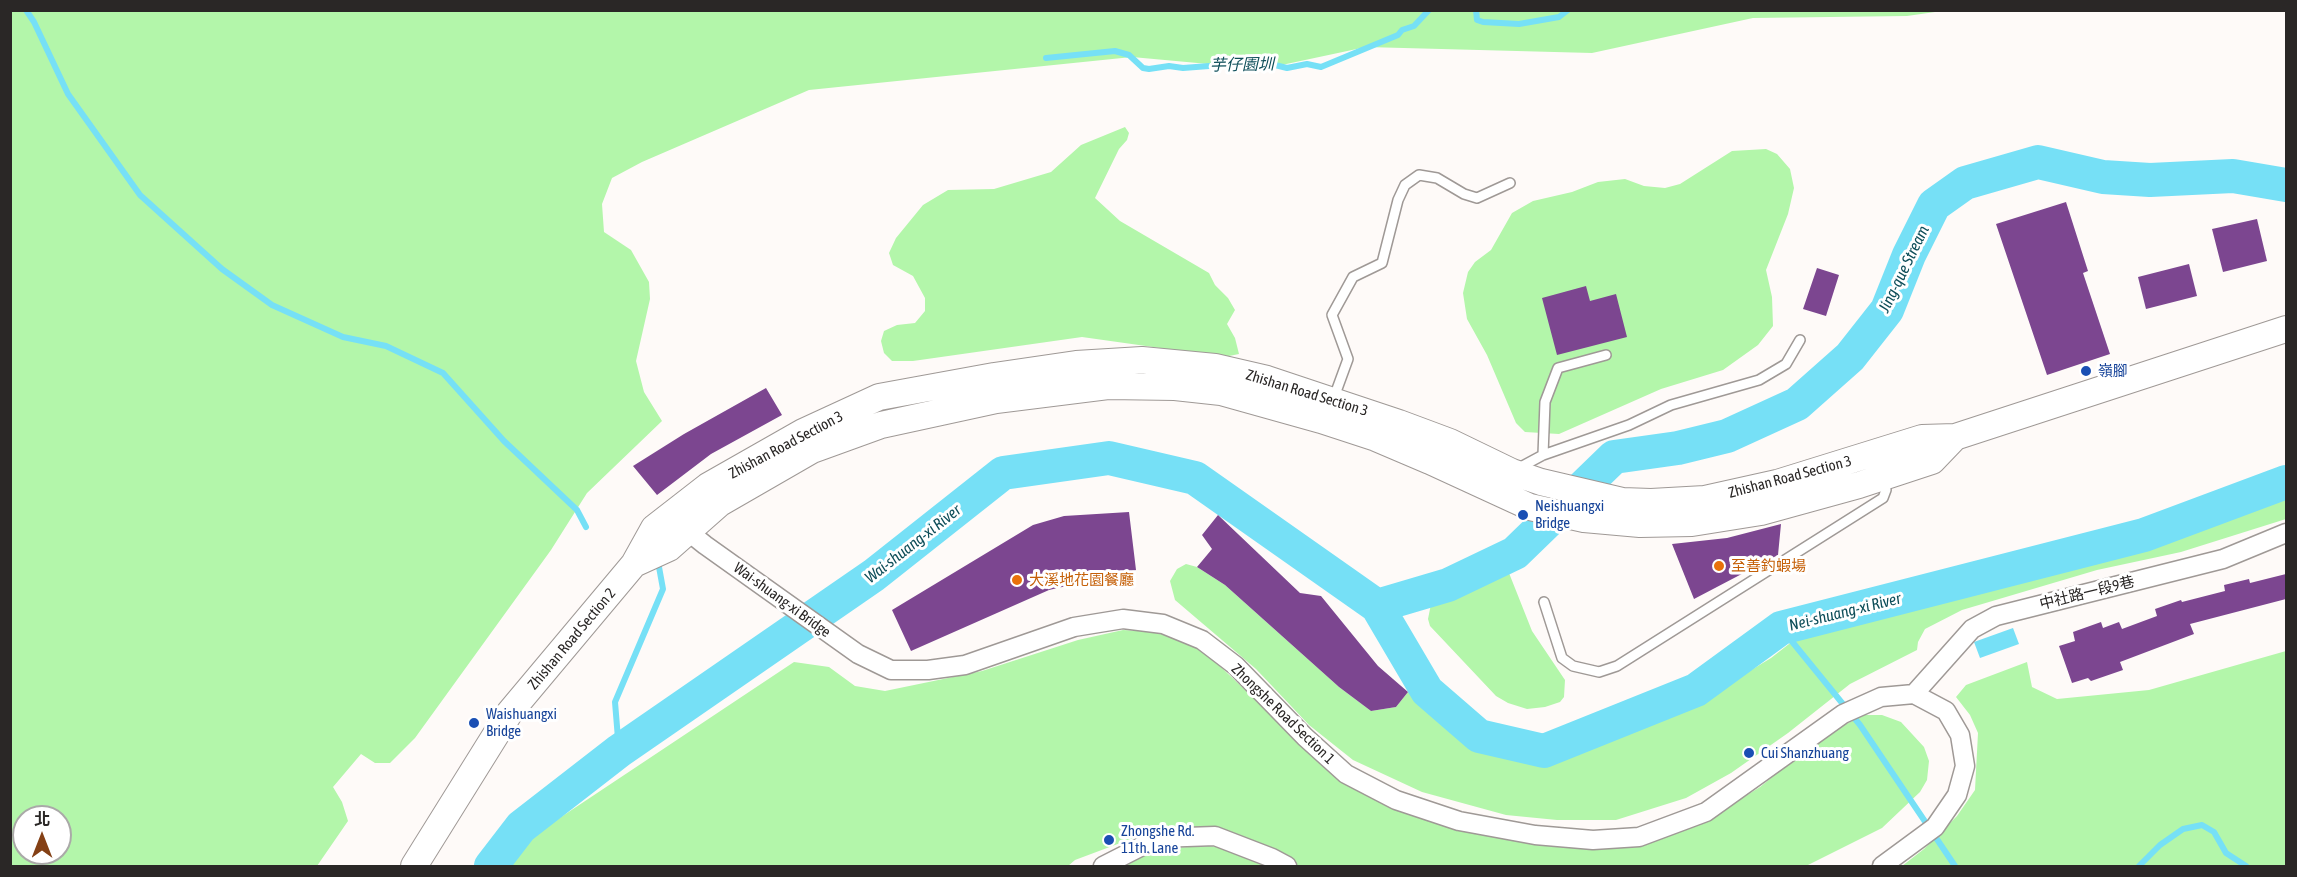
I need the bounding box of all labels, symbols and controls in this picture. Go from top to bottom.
water label: 芋仔園圳 [1210,55,1274,75]
water label: Jing-que Stream [1875,222,1933,316]
place label: 嶺腳 [2098,362,2128,380]
marker: 嶺腳 [2079,364,2093,378]
street label: Zhishan Road Section 3 [1244,366,1370,420]
street label: Zhishan Road Section 3 [726,407,846,483]
street label: Zhishan Road Section 3 [1726,452,1854,502]
place label: Neishuangxi Bridge [1535,497,1604,532]
water label: Wai-shuang-xi River [861,501,965,587]
marker: Neishuangxi Bridge [1516,508,1530,522]
place label: 至善釣蝦場 [1731,557,1806,575]
street label: Wai-shuang-xi Bridge [730,559,834,641]
marker: 至善釣蝦場 [1712,559,1726,573]
place label: 大溪地花園餐廳 [1029,571,1134,589]
marker: 大溪地花園餐廳 [1010,573,1024,587]
street label: 中社路一段9巷 [2038,573,2136,613]
street label: Zhishan Road Section 2 [524,585,620,693]
water label: Nei-shuang-xi River [1787,589,1903,635]
street label: Zhongshe Road Section 1 [1228,660,1338,768]
place label: Waishuangxi Bridge [486,705,557,740]
marker: Waishuangxi Bridge [467,716,481,730]
place label: Cui Shanzhuang [1761,744,1849,762]
marker: Cui Shanzhuang [1742,746,1756,760]
north arrow [12,805,72,865]
text: 北 [34,810,50,828]
place label: Zhongshe Rd. 11th. Lane [1121,822,1195,857]
marker: Zhongshe Rd. 11th. Lane [1102,833,1116,847]

